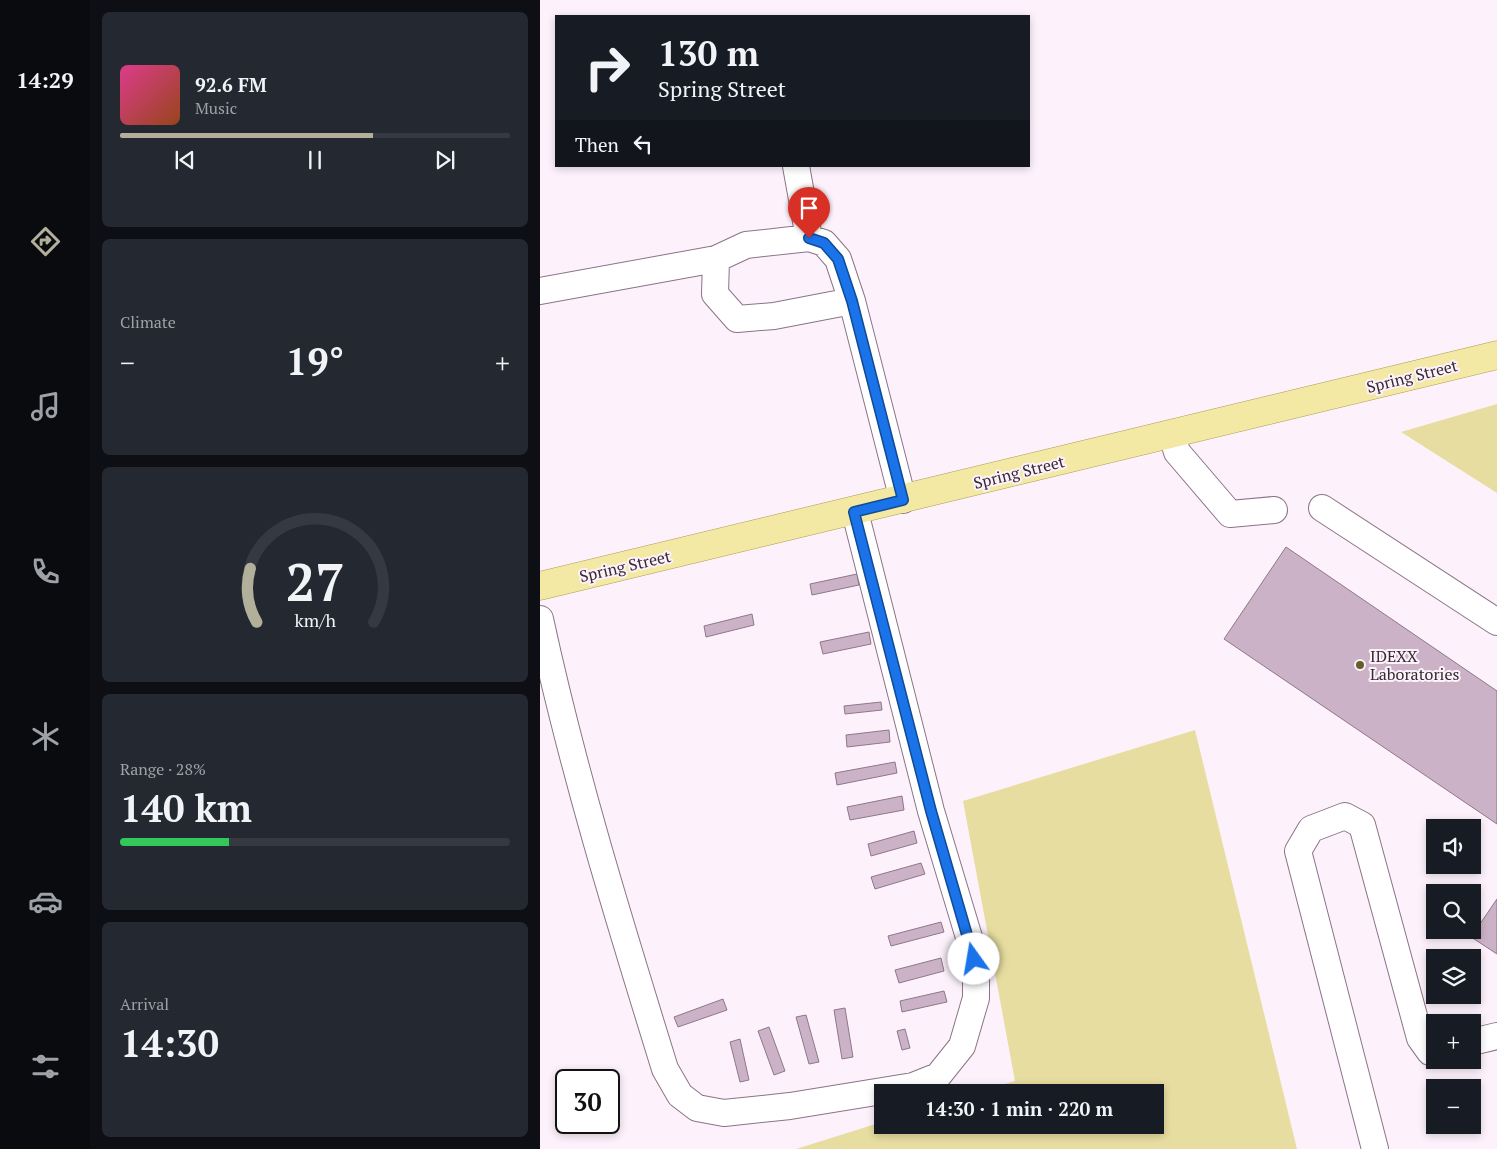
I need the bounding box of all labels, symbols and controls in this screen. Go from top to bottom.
text: 130 m [658,30,759,76]
icon: right [575,35,640,100]
text: 14:29 [16,65,74,94]
text: 92.6 FM [195,72,267,97]
text: Spring Street [658,74,786,103]
text: Music [195,97,237,119]
icon: left [629,130,657,158]
text: Then [575,132,619,157]
icon: previous [171,146,199,174]
icon: pause [301,146,329,174]
icon: next [431,146,459,174]
pin [788,187,830,238]
icon: arrive [795,194,823,222]
icon: directions [28,224,63,259]
text: Climate [120,311,176,333]
text: 19° [286,336,344,386]
text: − [120,344,135,381]
text: + [495,344,510,381]
street label: Spring Street [1364,354,1460,398]
icon: music [28,389,63,424]
street label: Spring Street [971,450,1067,494]
street label: Spring Street [577,545,673,587]
text: 27 [286,547,344,616]
icon: phone [28,554,63,589]
text: km/h [294,608,336,632]
place label: IDEXX Laboratories [1370,645,1459,685]
marker: IDEXX Laboratories [1354,659,1366,671]
icon: climate [28,719,63,754]
text: Range · 28% [120,758,206,780]
text: 140 km [120,783,252,833]
map controls [1426,819,1481,1134]
button: sound [1426,819,1481,874]
icon: car [28,884,63,919]
button: search [1426,884,1481,939]
position arrow [947,932,999,984]
button: layers [1426,949,1481,1004]
text: Arrival [120,993,169,1015]
button: + [1426,1014,1481,1069]
text: 14:30 [120,1018,219,1068]
icon: filters [28,1049,63,1084]
speed limit sign: 30 [555,1069,620,1134]
button: − [1426,1079,1481,1134]
text: 14:30 · 1 min · 220 m [925,1096,1113,1121]

